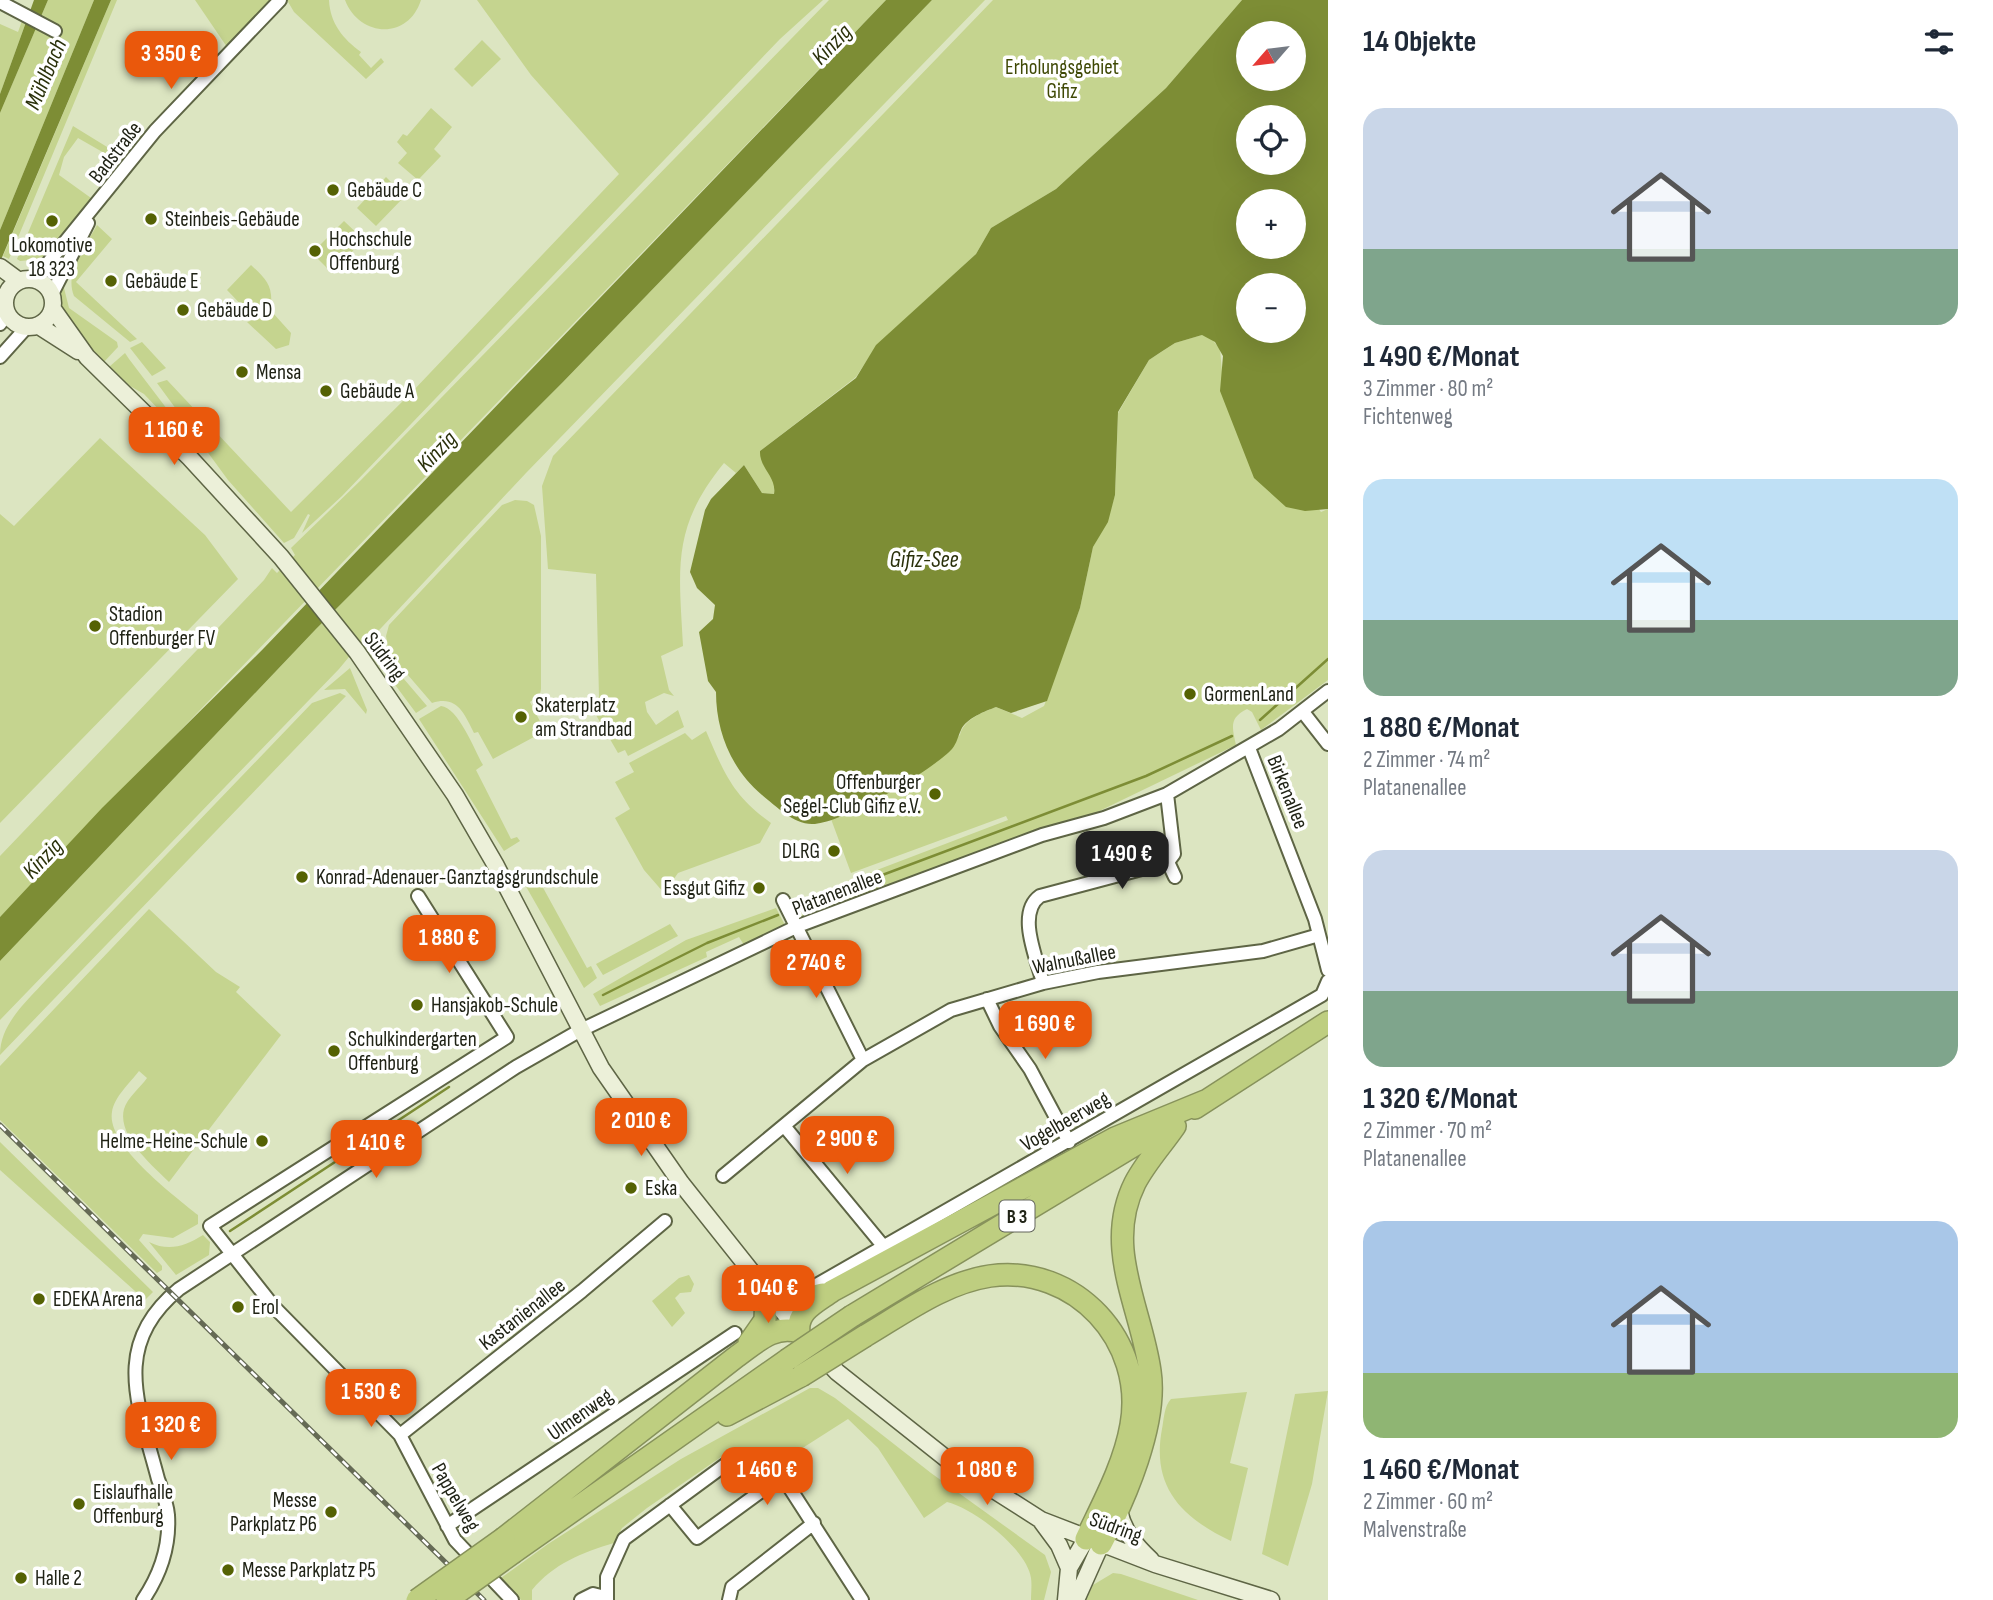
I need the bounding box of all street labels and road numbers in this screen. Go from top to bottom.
street label: Badstraße [84,117,147,188]
street label: Südring [358,627,411,685]
street label: Birkenallee [1261,752,1314,833]
street label: Platanenallee [789,864,886,921]
street label: Walnußallee [1030,939,1118,980]
street label: Vogelbeerweg [1016,1086,1114,1157]
road number: B 3 [1000,1200,1034,1232]
street label: Kastanienallee [474,1273,570,1356]
street label: Ulmenweg [543,1383,618,1446]
street label: Pappelweg [426,1459,485,1536]
street label: Südring [1086,1507,1145,1548]

